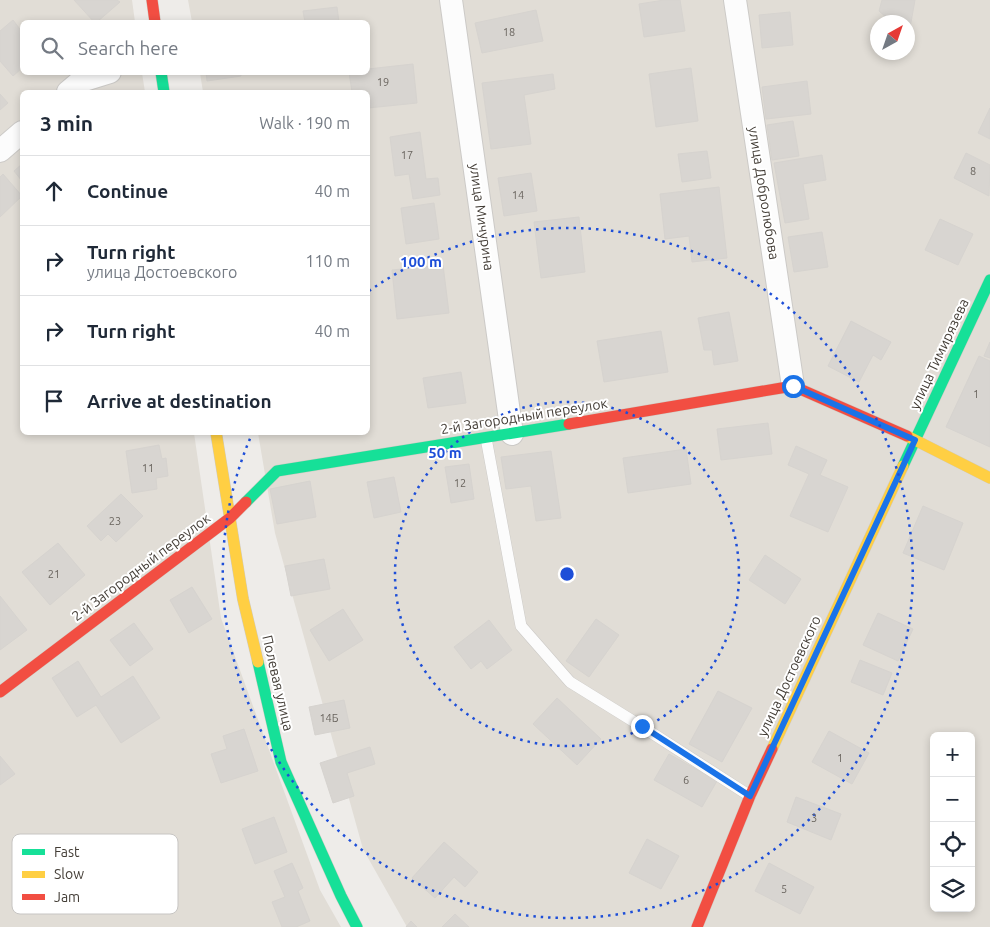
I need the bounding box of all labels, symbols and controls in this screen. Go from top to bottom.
north arrow [870,15,915,60]
search box [20,20,370,75]
house number: 18 [503,26,515,38]
icon: search [38,34,66,62]
text: Search here [78,37,178,59]
house number: 19 [377,76,389,88]
text: 3 min [40,111,93,135]
text: Walk · 190 m [259,114,350,132]
street label: улица Добролюбова [746,125,782,261]
house number: 17 [401,149,413,161]
street label: улица Мичурина [467,162,497,272]
house number: 8 [970,165,976,177]
icon: ahead [40,177,68,205]
text: Continue [87,180,168,202]
text: 40 m [314,182,350,200]
house number: 14 [512,189,524,201]
text: Turn right [87,241,175,263]
icon: right [40,247,68,275]
text: 110 m [305,252,350,270]
text: 100 m [400,253,442,270]
text: улица Достоевского [87,263,237,281]
street label: улица Тимирязева [906,296,972,412]
icon: right [40,317,68,345]
text: Turn right [87,320,175,342]
text: 40 m [314,322,350,340]
route start [782,375,805,398]
icon: arrive [40,387,68,415]
house number: 1 [973,388,979,400]
text: Arrive at destination [87,390,272,412]
street label: 2-й Загородный переулок [439,395,609,437]
text: 50 m [428,444,462,461]
house number: 11 [142,462,154,474]
house number: 12 [454,477,466,489]
street label: 2-й Загородный переулок [69,510,213,624]
house number: 23 [109,515,121,527]
centre of rings [558,565,576,583]
house number: 21 [48,568,60,580]
street label: улица Достоевского [754,613,824,739]
street label: Полевая улица [259,634,297,732]
house number: 14Б [319,712,339,724]
route end [631,715,654,738]
map controls [930,732,975,912]
button: + [930,732,975,777]
house number: 1 [837,752,843,764]
house number: 6 [683,774,689,786]
button: − [930,777,975,822]
house number: 3 [811,812,817,824]
button: locate [930,822,975,867]
legend [12,834,178,914]
text: Fast [54,844,80,860]
text: Slow [54,866,84,882]
button: layers [930,867,975,912]
house number: 5 [781,883,787,895]
text: Jam [54,889,80,905]

